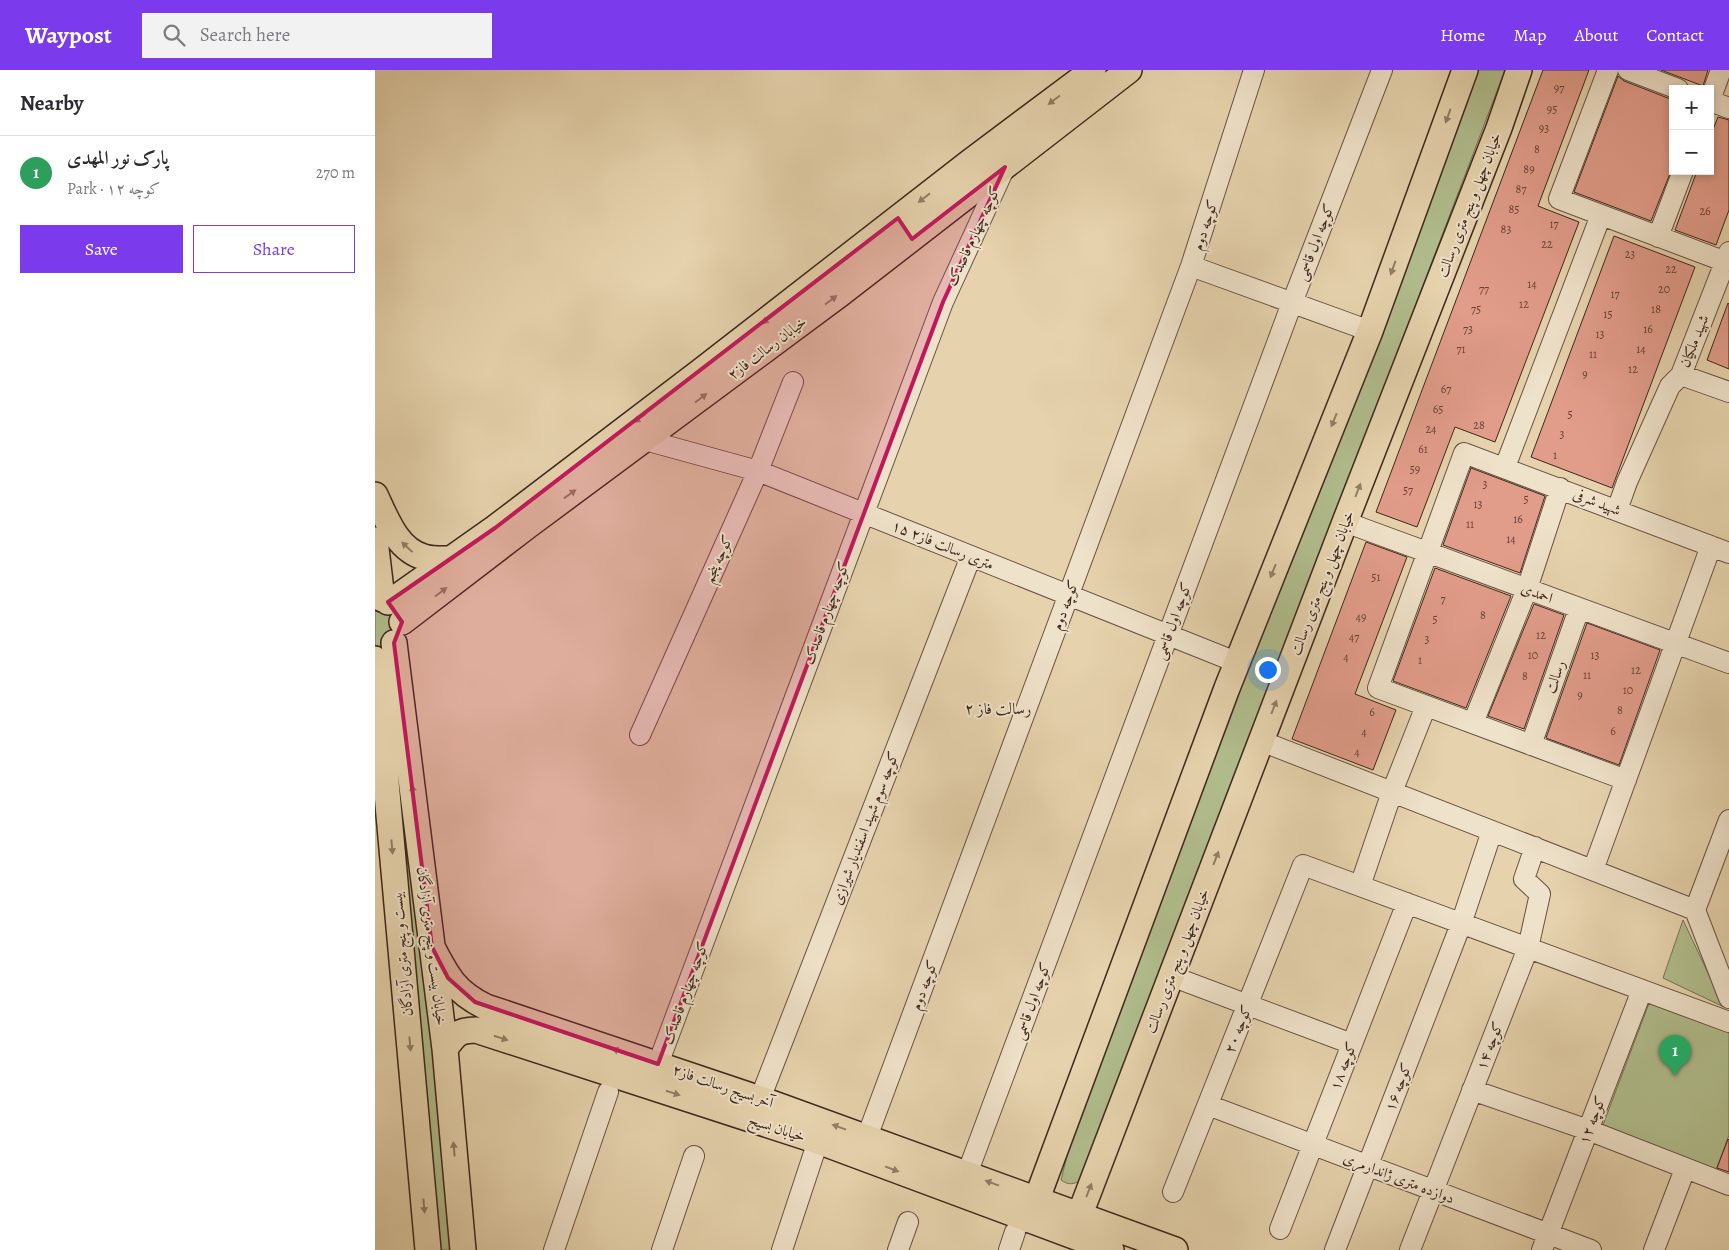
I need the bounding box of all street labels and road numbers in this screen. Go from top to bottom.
street label: خیابان چهل و پنج متری رسالت [1432,130,1510,282]
street label: کوچه چهارم قاصدک [941,183,1008,291]
street label: کوچه دوم [1187,197,1225,254]
street label: کوچه اول قاسمی [1291,201,1340,284]
street label: خیابان رسالت فاز۲ [723,312,811,384]
street label: شهید ملکیان [1674,312,1714,370]
street label: شهید شرفی [1570,484,1624,520]
street label: خیابان چهل و پنج متری رسالت [1285,508,1363,660]
street label: ۱۵ متری رسالت فاز۲ [889,515,997,575]
street label: کوچه پنجم [699,532,741,588]
street label: کوچه چهارم قاصدک [798,559,857,668]
street label: کوچه دوم [1047,577,1086,634]
street label: احمدی [1518,578,1556,608]
street label: کوچه اول قاسمی [1150,579,1197,663]
street label: رسالت [1540,658,1570,696]
street label: کوچه سوم شهید اسفندیار شیرازی [826,748,906,909]
street label: خیابان بیست و پنج متری آزادگان [408,865,452,1027]
street label: خیابان چهل و پنج متری رسالت [1140,886,1218,1038]
street label: بیست و پنج متری آزادگان [387,890,421,1017]
street label: کوچه چهارم قاصدک [657,939,716,1048]
street label: کوچه دوم [906,957,945,1014]
street label: کوچه اول قاسمی [1009,959,1056,1043]
street label: ۲۰ کوچه [1219,1002,1258,1056]
street label: ‍‍ ۱۴ کوچه [1470,1019,1509,1076]
street label: ۱۸ کوچه [1325,1039,1362,1093]
street label: آخر بسیج رسالت فاز۲ [668,1059,778,1117]
street label: ۱۶ کوچه [1380,1060,1417,1114]
street label: ۱۲ کوچه [1574,1093,1611,1147]
street label: خیابان بسیج [745,1109,808,1150]
street label: دوازده متری ژاندارمری [1340,1148,1458,1209]

